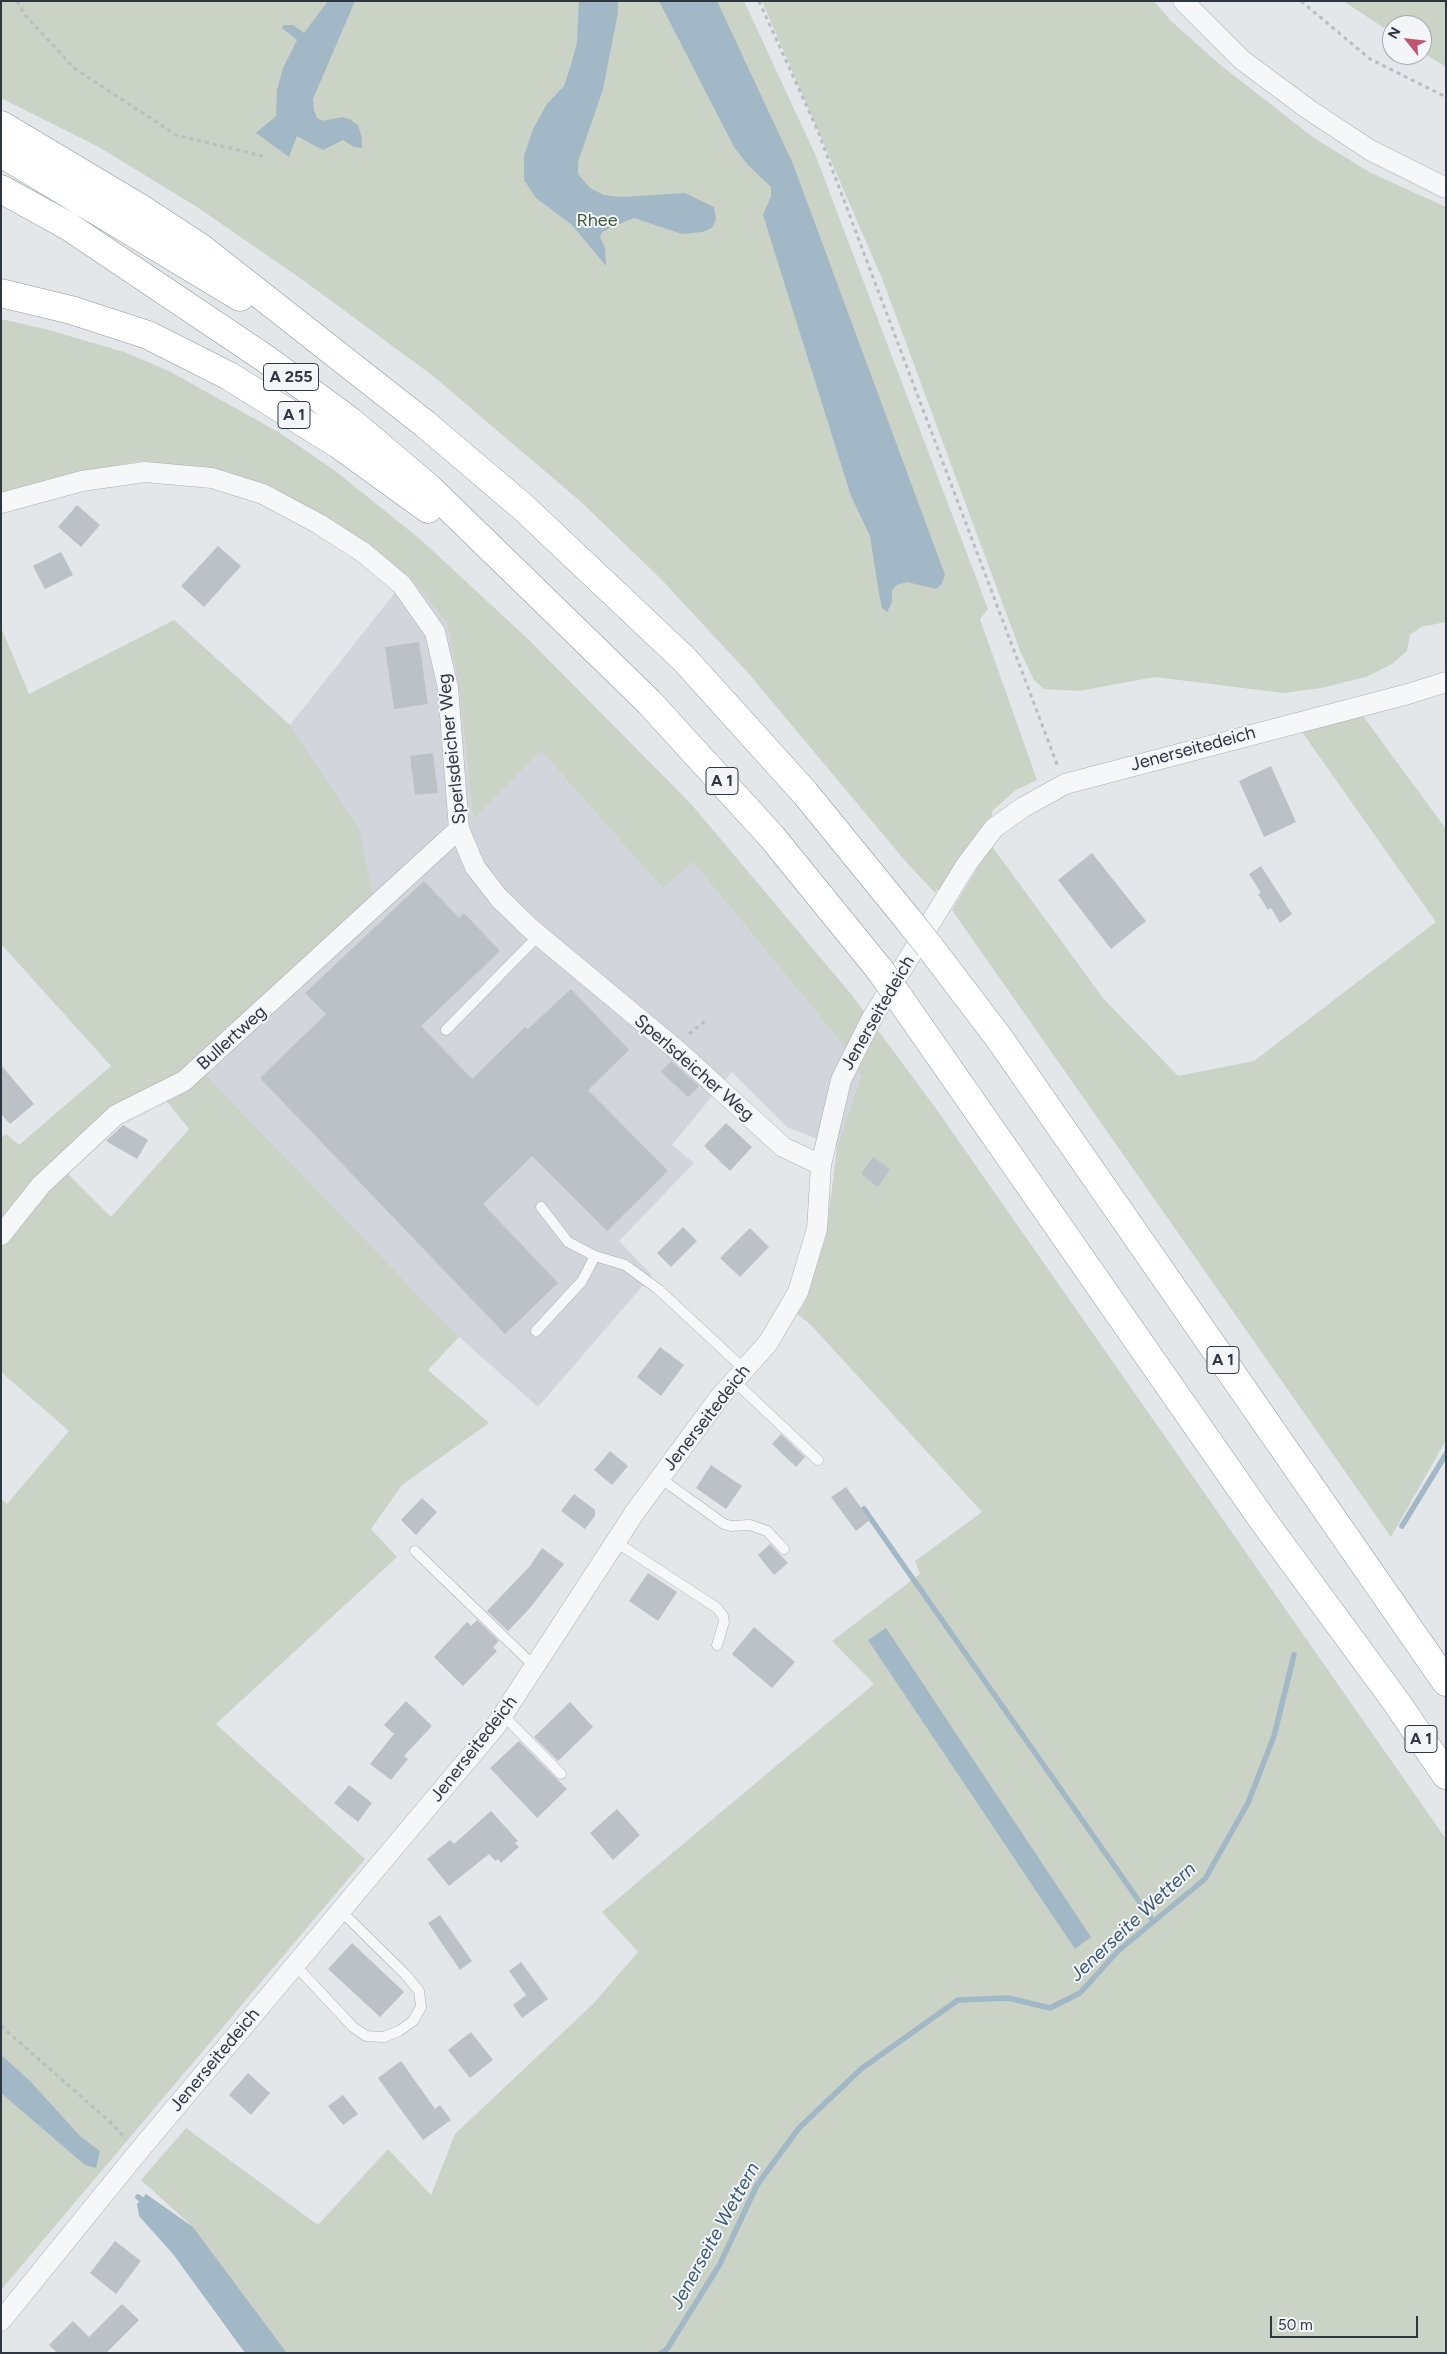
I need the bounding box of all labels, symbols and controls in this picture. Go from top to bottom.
north arrow [1382,15,1432,65]
text: N [1384,24,1404,42]
park label: Rhee [577,210,617,232]
road number: A 255 [264,364,318,391]
road number: A 1 [278,402,310,428]
street label: Sperlsdeicher Weg [433,672,471,826]
street label: Jenerseitedeich [1128,722,1258,776]
road number: A 1 [706,768,738,794]
street label: Jenerseitedeich [837,952,919,1074]
street label: Bullertweg [193,1001,271,1075]
street label: Sperlsdeicher Weg [630,1010,758,1126]
road number: A 1 [1207,1346,1239,1374]
street label: Jenerseitedeich [659,1361,755,1475]
street label: Jenerseitedeich [426,1692,522,1806]
road number: A 1 [1405,1726,1437,1752]
water label: Jenerseite Wettern [1065,1858,1201,1986]
street label: Jenerseitedeich [165,2004,265,2116]
water label: Jenerseite Wettern [665,2159,765,2313]
scale bar [1272,2306,1420,2338]
text: 50 m [1278,2316,1313,2334]

